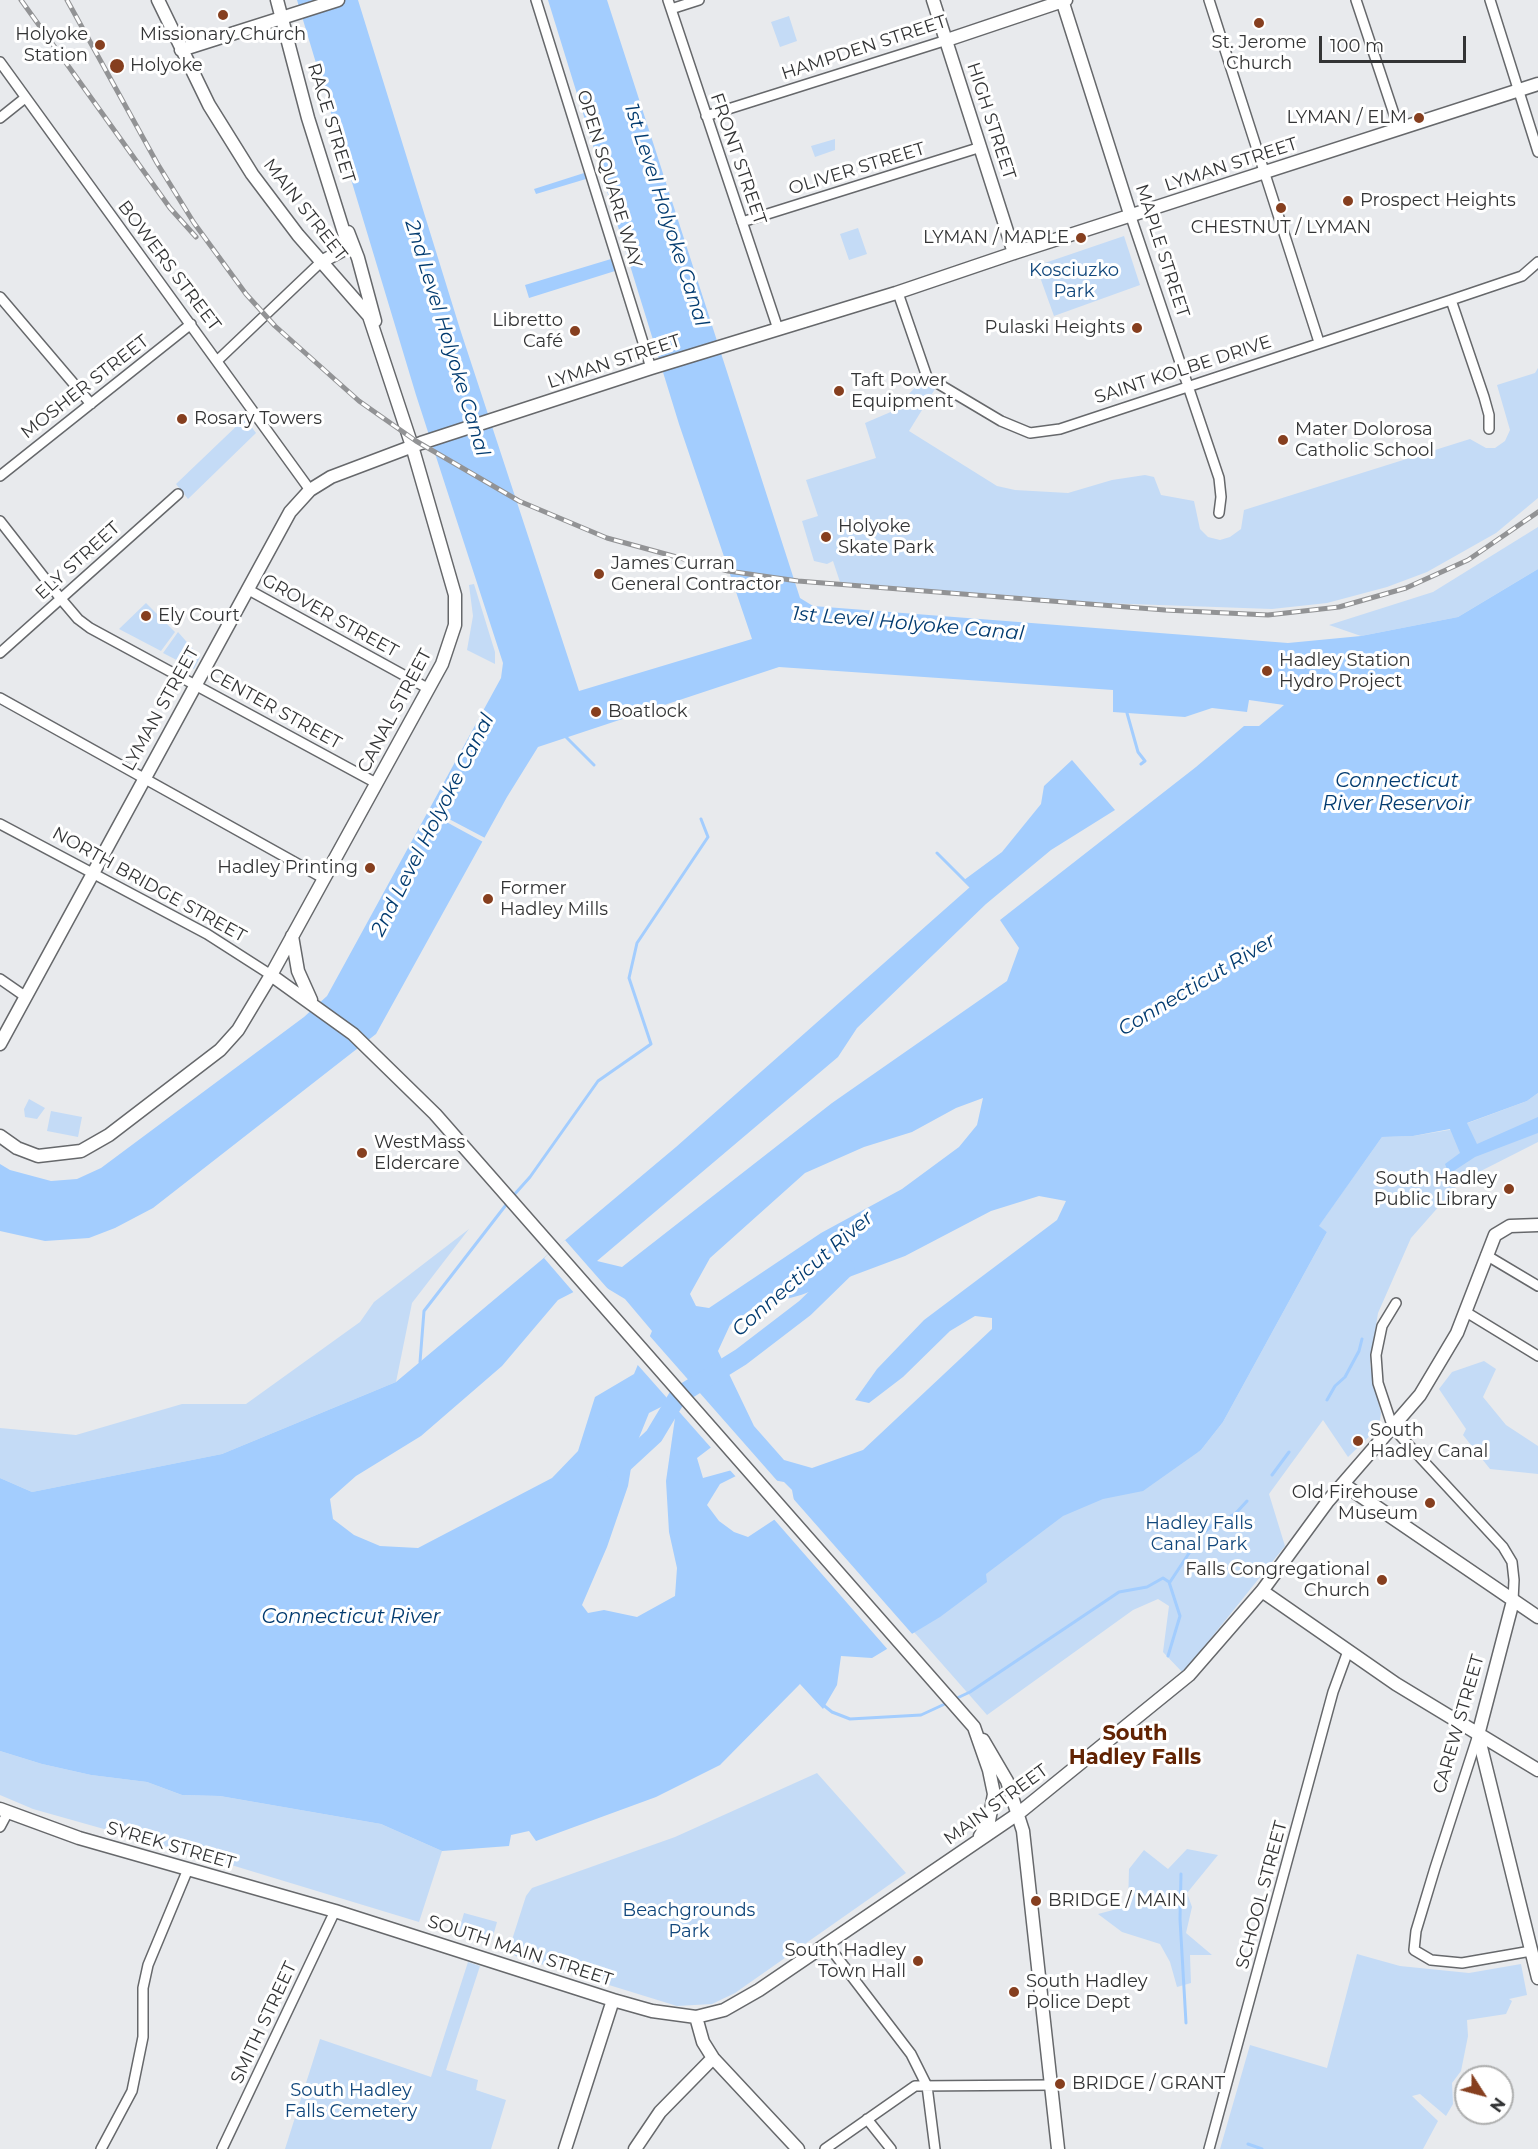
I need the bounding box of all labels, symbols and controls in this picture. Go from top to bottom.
marker: Missionary Church [216,8,230,22]
street label: HAMPDEN STREET [779,11,949,85]
marker: St. Jerome Church [1252,16,1266,30]
place label: Holyoke Station [15,24,88,66]
place label: Missionary Church [140,24,306,46]
scale bar [1322,24,1469,62]
place label: St. Jerome Church [1211,32,1307,74]
text: 100 m [1330,35,1384,57]
marker: Holyoke Station [93,38,107,52]
place label: Holyoke [130,55,203,77]
marker: Holyoke [108,57,126,75]
street label: HIGH STREET [962,60,1020,182]
street label: RACE STREET [303,61,359,185]
street label: OPEN SQUARE WAY [572,87,646,271]
street label: FRONT STREET [705,90,771,228]
water label: 1st Level Holyoke Canal [619,100,713,330]
place label: LYMAN / ELM [1287,107,1407,129]
marker: LYMAN / ELM [1412,111,1426,125]
street label: LYMAN STREET [1162,133,1300,197]
street label: OLIVER STREET [786,138,928,200]
street label: MAIN STREET [258,155,352,265]
street label: MAPLE STREET [1130,182,1194,320]
place label: Prospect Heights [1360,190,1516,212]
marker: Prospect Heights [1341,194,1355,208]
street label: BOWERS STREET [113,197,225,335]
marker: CHESTNUT / LYMAN [1274,201,1288,215]
water label: 2nd Level Holyoke Canal [400,217,494,459]
place label: CHESTNUT / LYMAN [1191,217,1371,239]
place label: LYMAN / MAPLE [923,227,1069,249]
marker: LYMAN / MAPLE [1074,231,1088,245]
park label: Kosciuzko Park [1029,260,1119,302]
place label: Libretto Café [492,310,563,352]
place label: Pulaski Heights [984,317,1125,339]
marker: Pulaski Heights [1130,321,1144,335]
marker: Libretto Café [568,324,582,338]
street label: MOSHER STREET [17,330,153,444]
street label: LYMAN STREET [545,330,683,394]
street label: SAINT KOLBE DRIVE [1092,331,1274,409]
place label: Taft Power Equipment [851,370,954,412]
marker: Taft Power Equipment [832,384,846,398]
place label: Rosary Towers [194,408,322,430]
marker: Rosary Towers [175,412,189,426]
place label: Mater Dolorosa Catholic School [1295,419,1434,462]
marker: Mater Dolorosa Catholic School [1276,433,1290,447]
place label: Holyoke Skate Park [838,516,934,558]
street label: ELY STREET [31,517,125,605]
marker: Holyoke Skate Park [819,530,833,544]
place label: James Curran General Contractor [611,553,781,596]
marker: James Curran General Contractor [592,567,606,581]
street label: GROVER STREET [258,570,402,662]
water label: 1st Level Holyoke Canal [791,602,1025,646]
place label: Ely Court [158,605,240,627]
marker: Ely Court [139,609,153,623]
street label: LYMAN STREET [118,643,204,775]
street label: CANAL STREET [353,646,437,776]
place label: Hadley Station Hydro Project [1279,650,1411,692]
street label: CENTER STREET [205,664,345,754]
marker: Hadley Station Hydro Project [1260,664,1274,678]
place label: Boatlock [608,701,688,723]
marker: Boatlock [589,705,603,719]
water label: 2nd Level Holyoke Canal [366,710,500,940]
water label: Connecticut River Reservoir [1323,769,1471,816]
street label: NORTH BRIDGE STREET [48,823,250,947]
place label: Hadley Printing [217,857,358,879]
marker: Hadley Printing [363,861,377,875]
place label: Former Hadley Mills [500,878,608,920]
marker: Former Hadley Mills [481,892,495,906]
water label: Connecticut River [1114,929,1280,1041]
place label: WestMass Eldercare [374,1132,465,1174]
marker: WestMass Eldercare [355,1146,369,1160]
place label: South Hadley Public Library [1374,1168,1497,1210]
marker: South Hadley Public Library [1502,1182,1516,1196]
water label: Connecticut River [728,1206,878,1342]
place label: South Hadley Canal [1370,1420,1488,1462]
marker: South Hadley Canal [1351,1434,1365,1448]
place label: Old Firehouse Museum [1292,1482,1418,1524]
marker: Old Firehouse Museum [1423,1496,1437,1510]
park label: Hadley Falls Canal Park [1145,1513,1253,1556]
place label: Falls Congregational Church [1185,1559,1370,1602]
marker: Falls Congregational Church [1375,1573,1389,1587]
water label: Connecticut River [261,1605,441,1629]
street label: CAREW STREET [1429,1652,1489,1796]
district label: South Hadley Falls [1069,1721,1201,1771]
street label: MAIN STREET [940,1760,1052,1850]
street label: SYREK STREET [104,1817,238,1875]
street label: SCHOOL STREET [1232,1818,1292,1972]
place label: BRIDGE / MAIN [1048,1890,1186,1912]
marker: BRIDGE / MAIN [1029,1894,1043,1908]
park label: Beachgrounds Park [623,1900,755,1942]
street label: SOUTH MAIN STREET [425,1911,615,1991]
place label: South Hadley Town Hall [785,1940,906,1982]
marker: South Hadley Town Hall [911,1954,925,1968]
street label: SMITH STREET [226,1959,302,2087]
place label: South Hadley Police Dept [1026,1971,1147,2014]
marker: South Hadley Police Dept [1007,1985,1021,1999]
north arrow [1454,2065,1514,2125]
place label: BRIDGE / GRANT [1072,2073,1225,2095]
marker: BRIDGE / GRANT [1053,2077,1067,2091]
park label: South Hadley Falls Cemetery [285,2080,417,2122]
text: N [1486,2094,1509,2116]

